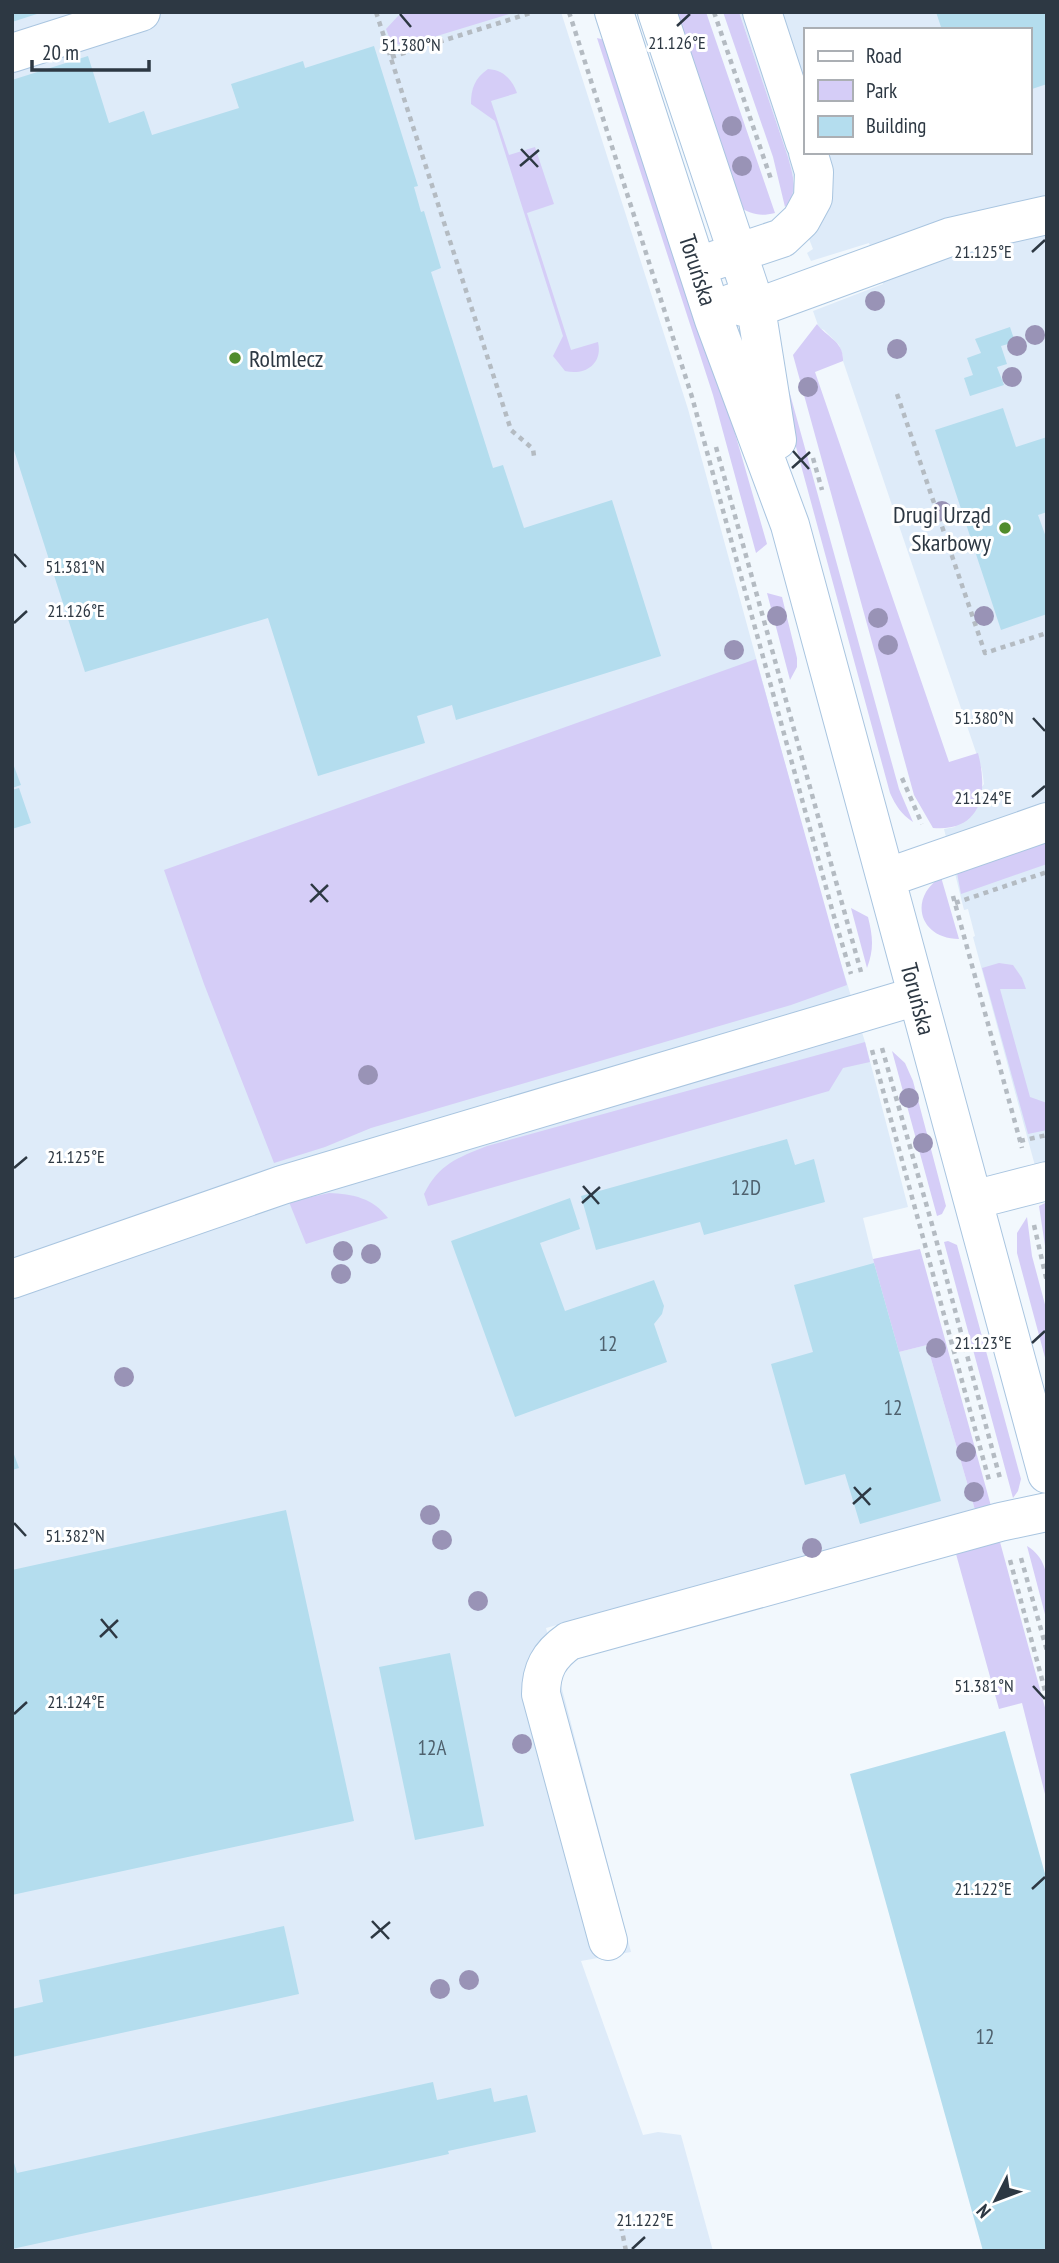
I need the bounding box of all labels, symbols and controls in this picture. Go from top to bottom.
scale bar [32,28,149,72]
legend [804,28,1031,154]
text: 21.126°E [648,31,706,54]
text: 51.380°N [381,33,441,56]
text: 20 m [42,39,79,66]
text: Road [866,42,902,69]
text: Park [866,77,897,104]
text: Building [866,112,926,139]
street label: Toruńska [672,230,724,310]
text: 21.125°E [954,240,1012,263]
place label: Rolmlecz [249,343,323,374]
marker: Rolmlecz [227,350,243,366]
place label: Drugi Urząd Skarbowy [893,499,991,558]
marker: Drugi Urząd Skarbowy [997,520,1013,536]
text: 51.381°N [45,555,105,578]
text: 21.126°E [47,599,105,622]
text: 51.380°N [954,706,1014,729]
text: 21.124°E [954,786,1012,809]
street label: Toruńska [894,960,942,1038]
text: 21.125°E [47,1145,105,1168]
house number: 12D [731,1174,761,1201]
house number: 12 [599,1330,617,1357]
text: 21.123°E [954,1331,1012,1354]
house number: 12 [884,1394,902,1421]
text: 51.382°N [45,1524,105,1547]
text: 51.381°N [954,1674,1014,1697]
text: 21.124°E [47,1690,105,1713]
house number: 12A [418,1734,446,1761]
text: 21.122°E [954,1877,1012,1900]
house number: 12 [976,2023,994,2050]
north arrow [961,2165,1031,2235]
text: N [971,2200,996,2223]
text: 21.122°E [616,2208,674,2231]

